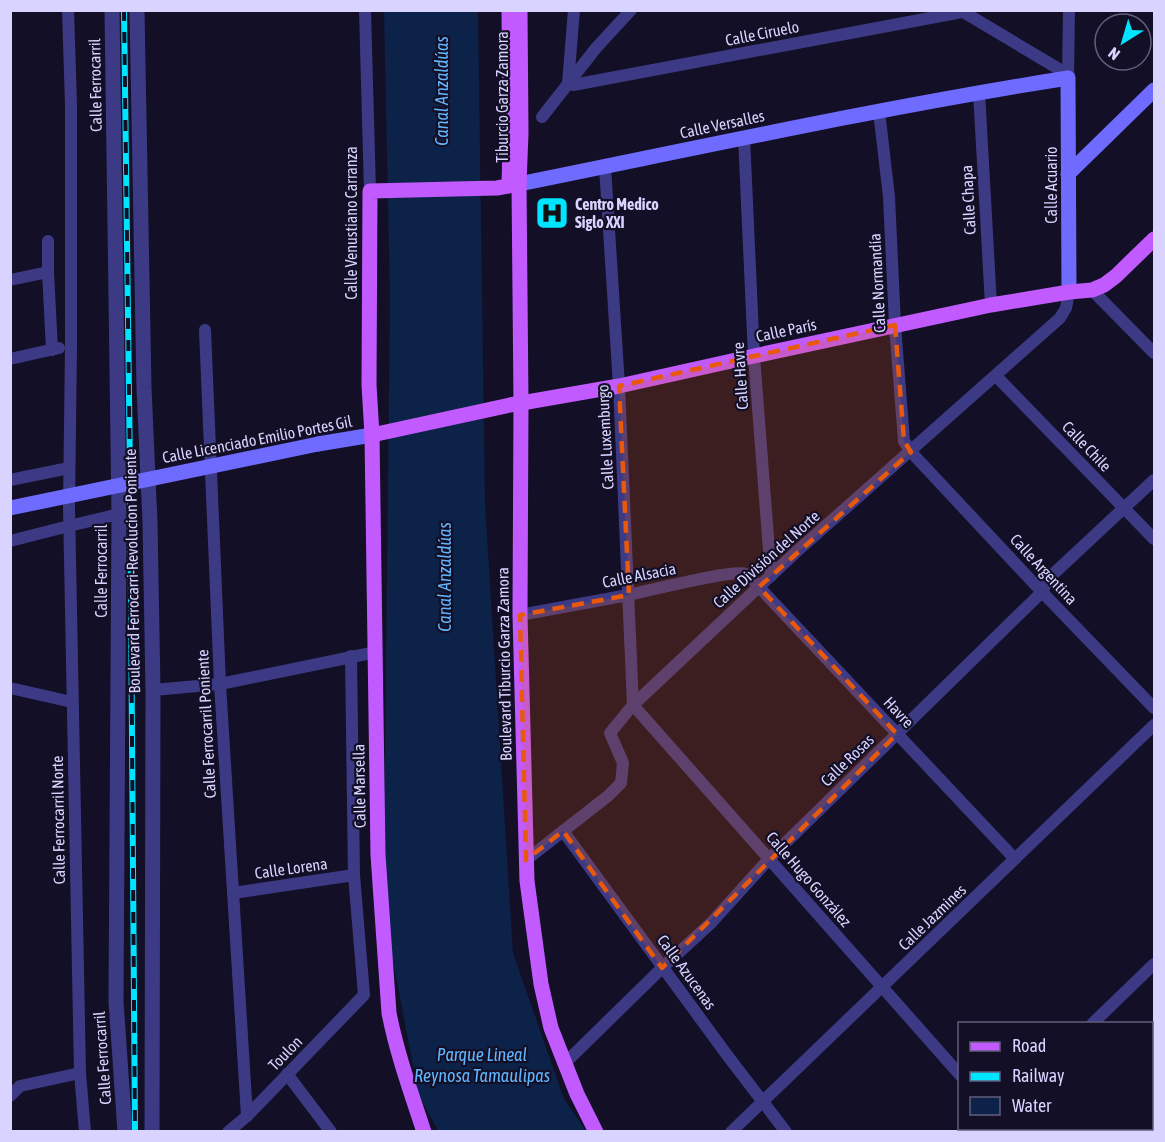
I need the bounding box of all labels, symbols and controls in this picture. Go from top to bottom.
north arrow [1093,12,1153,72]
street label: Calle Ciruelo [724,17,800,49]
street label: Tiburcio Garza Zamora [493,31,511,163]
water label: Canal Anzaldúas [431,36,452,146]
street label: Calle Ferrocarril [85,37,105,132]
text: N [1105,44,1123,64]
street label: Calle Versalles [678,106,766,142]
street label: Calle Venustiano Carranza [342,146,360,300]
street label: Calle Acuario [1042,146,1060,224]
street label: Calle Chapa [957,165,980,235]
hospital icon: Centro Medico Siglo XXI [534,195,570,231]
place label: Centro Medico Siglo XXI [575,195,659,231]
street label: Calle Normandía [865,233,889,333]
street label: Calle París [754,315,818,345]
street label: Calle Havre [729,342,751,410]
street label: Calle Luxemburgo [593,384,618,490]
street label: Calle Licenciado Emilio Portes Gil [161,412,354,466]
street label: Calle Chile [1059,417,1115,475]
street label: Boulevard Ferrocarri-Revolucion Poniente [121,449,143,693]
street label: Calle División del Norte [709,507,823,611]
water label: Canal Anzaldúas [434,522,455,632]
street label: Calle Ferrocarril [92,524,110,618]
street label: Calle Argentina [1006,530,1081,609]
street label: Calle Alsacia [601,559,677,591]
street label: Boulevard Tiburcio Garza Zamora [493,567,515,761]
street label: Calle Ferrocarril Poniente [193,649,219,799]
street label: Havre [880,693,918,731]
street label: Calle Rosas [817,730,877,790]
street label: Calle Marsella [349,744,369,828]
street label: Calle Ferrocarril Norte [48,755,68,885]
street label: Calle Hugo González [762,828,855,931]
street label: Calle Lorena [253,854,329,882]
street label: Calle Jazmines [895,880,970,954]
street label: Calle Azucenas [654,931,720,1013]
street label: Calle Ferrocarril [90,1010,114,1105]
legend [958,1022,1153,1130]
street label: Toulon [264,1032,306,1074]
text: Road [1012,1035,1046,1056]
water label: Parque Lineal Reynosa Tamaulipas [414,1044,550,1086]
text: Railway [1012,1065,1064,1086]
text: Water [1012,1095,1052,1116]

